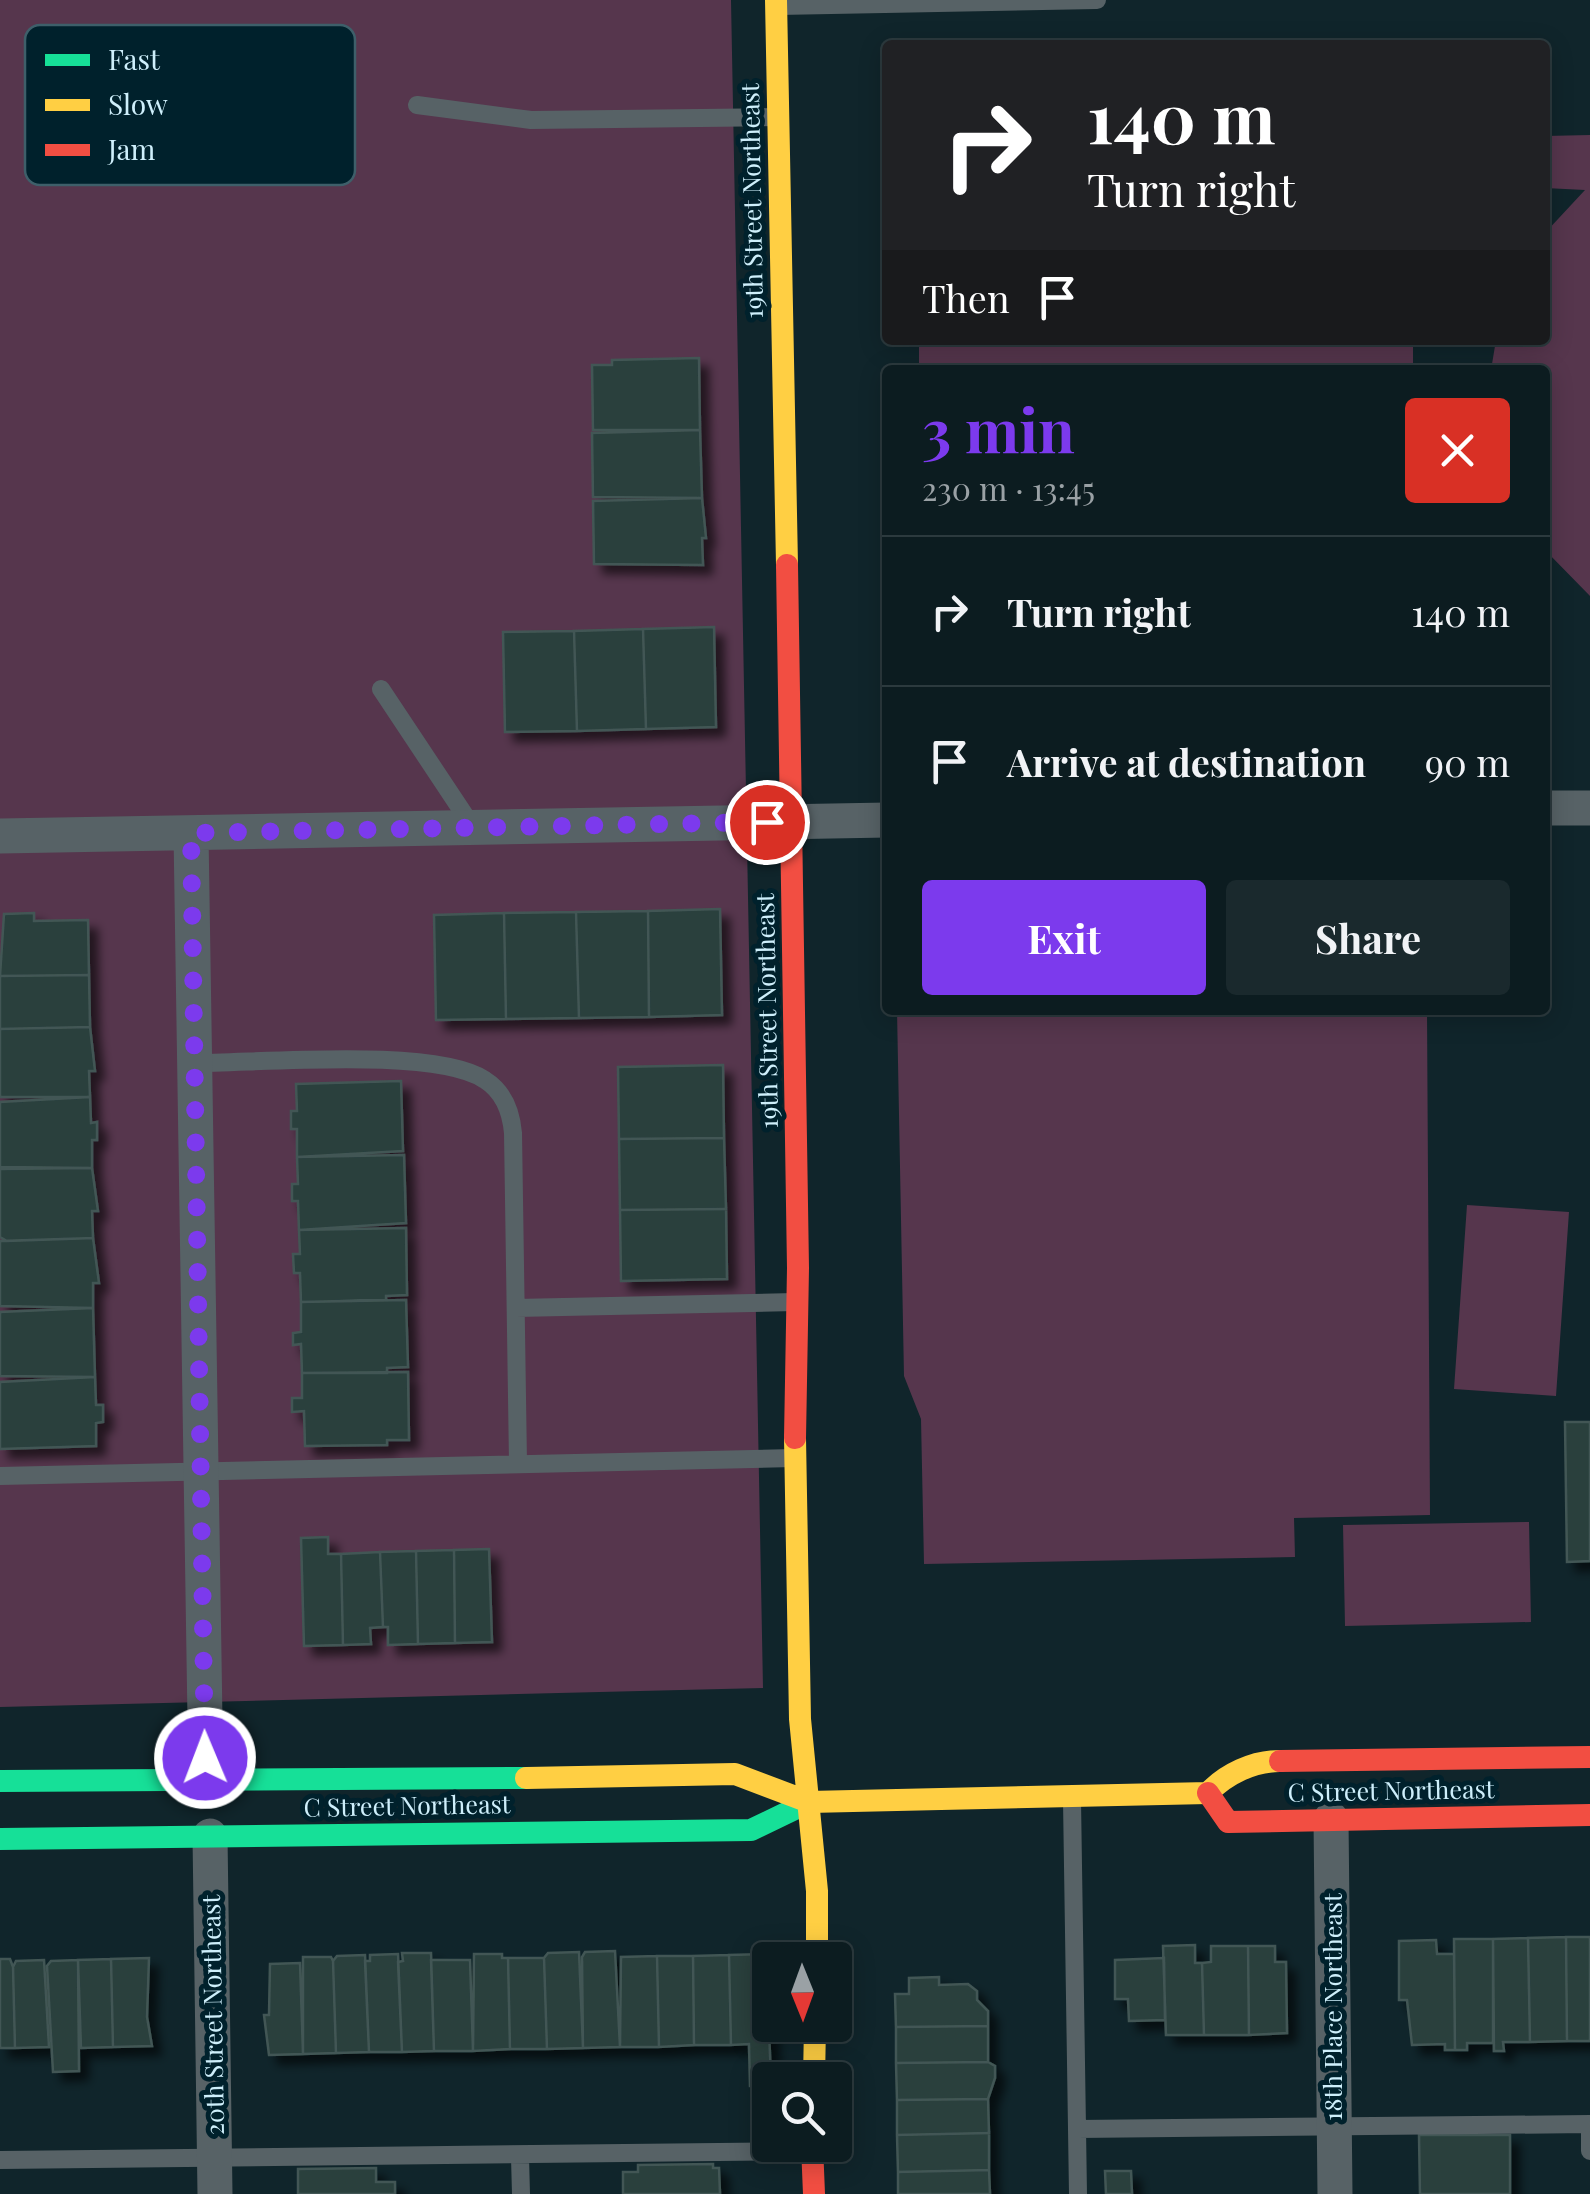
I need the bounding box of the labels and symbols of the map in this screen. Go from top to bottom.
legend [25,25,355,185]
text: Fast [108,40,161,77]
street label: 19th Street Northeast [732,82,769,319]
text: Slow [108,85,168,122]
text: Jam [107,130,155,167]
pin [725,780,810,865]
street label: 19th Street Northeast [747,892,784,1129]
position arrow [153,1706,257,1810]
street label: C Street Northeast [1287,1771,1496,1808]
street label: C Street Northeast [303,1786,512,1823]
street label: 18th Place Northeast [1315,1892,1348,2121]
street label: 20th Street Northeast [193,1893,230,2135]
north arrow [752,1942,852,2042]

